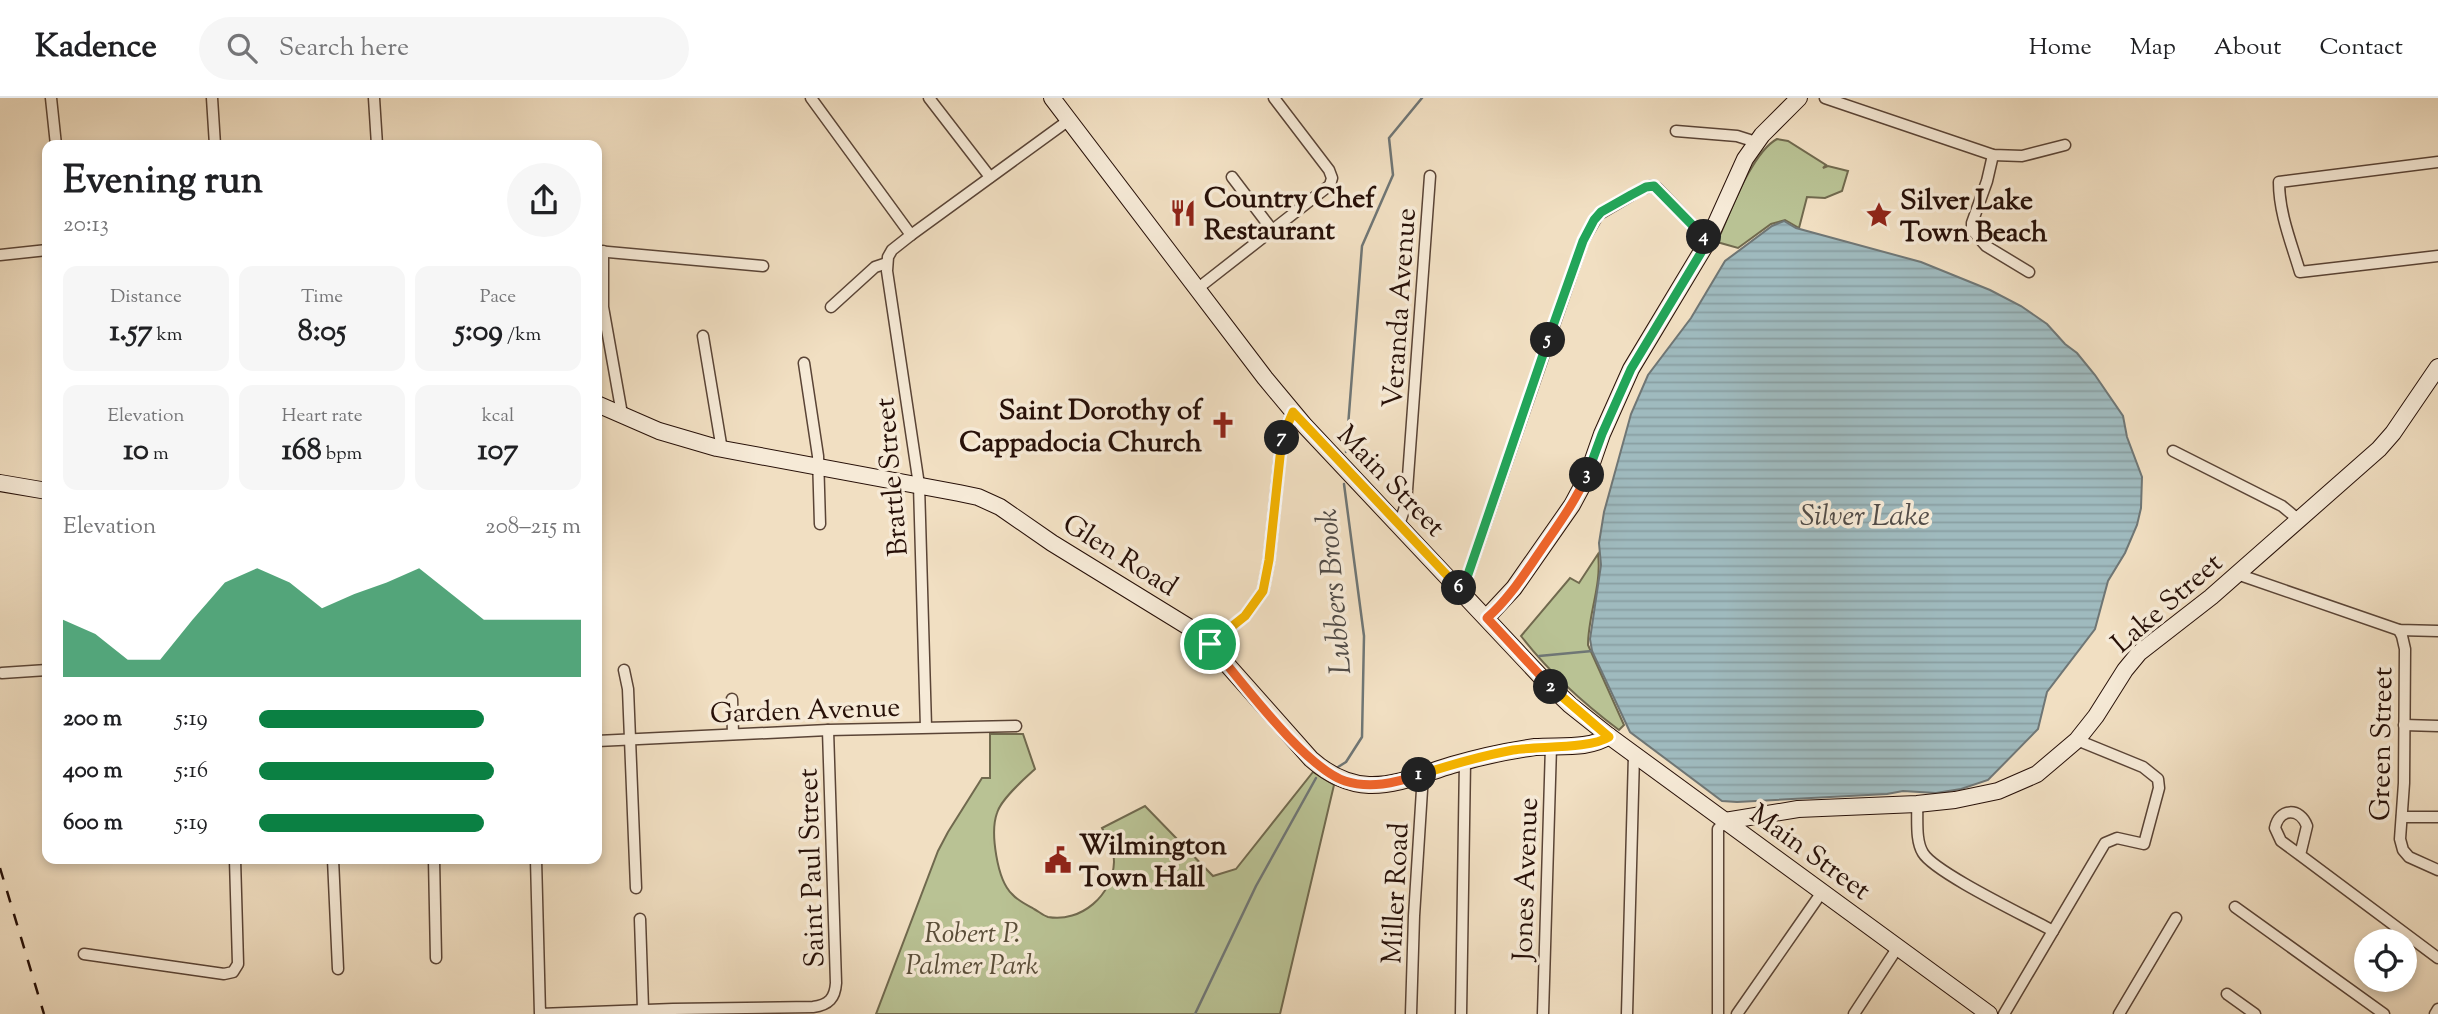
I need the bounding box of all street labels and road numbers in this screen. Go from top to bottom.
street label: Veranda Avenue [1374,207,1428,410]
street label: Brattle Street [866,395,920,558]
street label: Main Street [1326,417,1454,547]
street label: Glen Road [1054,505,1185,608]
street label: Lake Street [2104,544,2233,664]
street label: Green Street [2362,666,2404,822]
street label: Garden Avenue [709,689,901,735]
street label: Saint Paul Street [790,767,836,968]
street label: Main Street [1740,796,1879,911]
street label: Jones Avenue [1504,797,1550,963]
street label: Miller Road [1373,821,1421,965]

